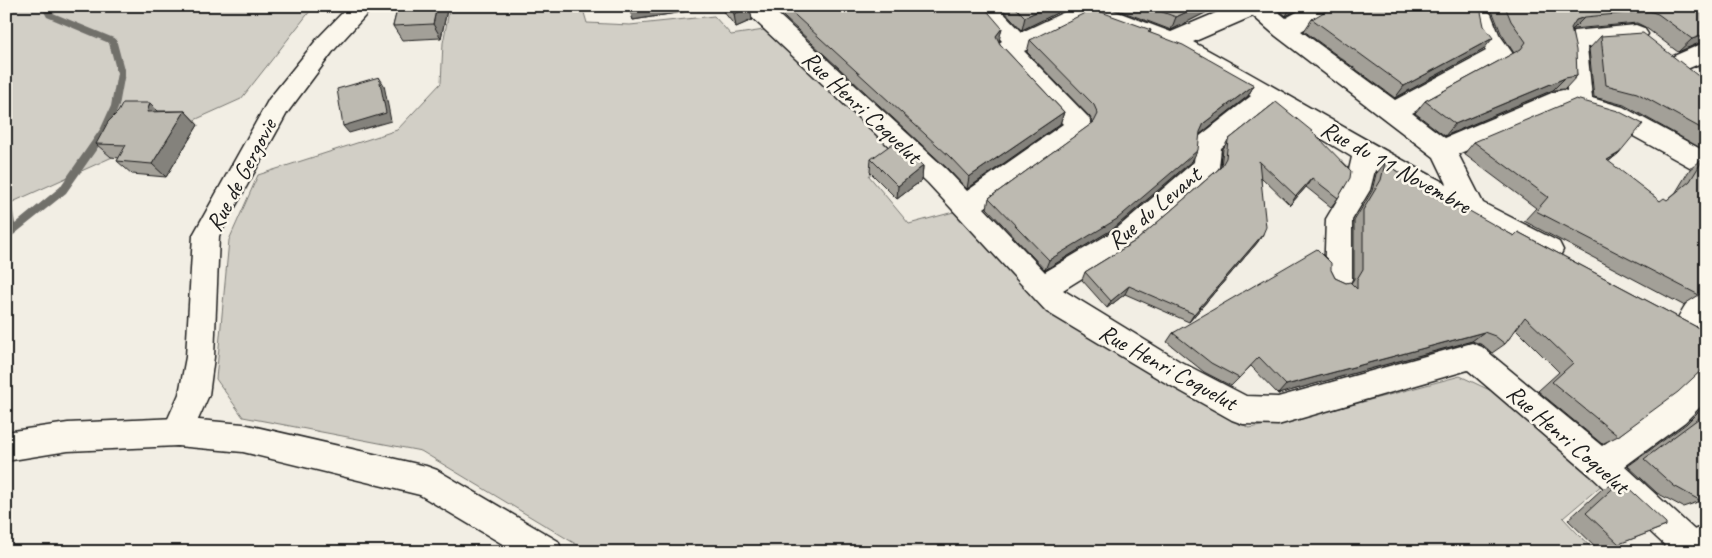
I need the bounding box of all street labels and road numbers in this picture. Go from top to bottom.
street label: Rue Henri Coquelut [796,44,930,171]
street label: Rue de Gergovie [199,112,284,236]
street label: Rue du 11 Novembre [1316,114,1478,222]
street label: Rue du Levant [1101,159,1209,256]
street label: Rue Henri Coquelut [1094,317,1244,418]
street label: Rue Henri Coquelut [1501,378,1637,502]

